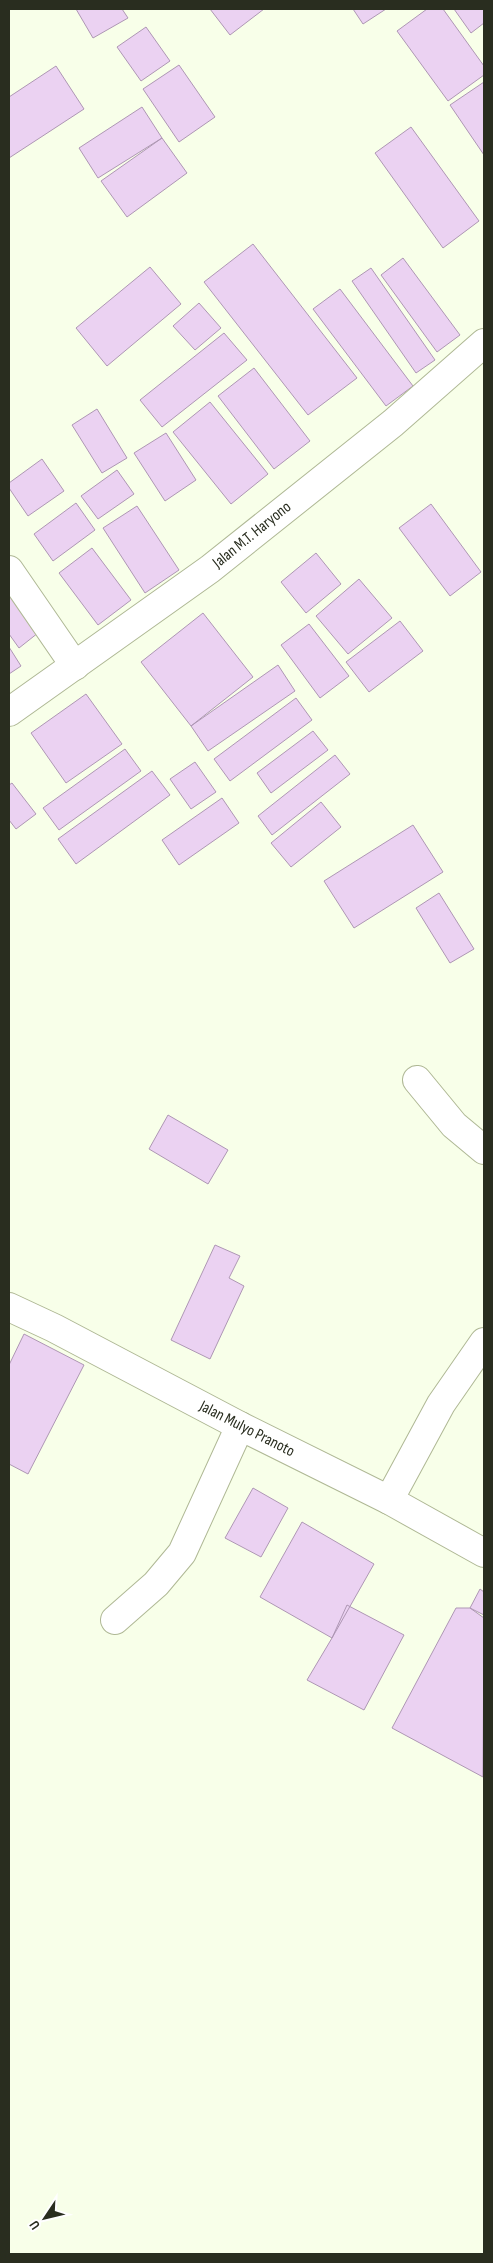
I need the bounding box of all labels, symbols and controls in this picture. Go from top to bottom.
street label: Jalan M.T. Haryono [208,498,295,573]
street label: Jalan Mulyo Pranoto [195,1396,298,1461]
north arrow [20,2193,70,2243]
text: U [26,2217,44,2233]

